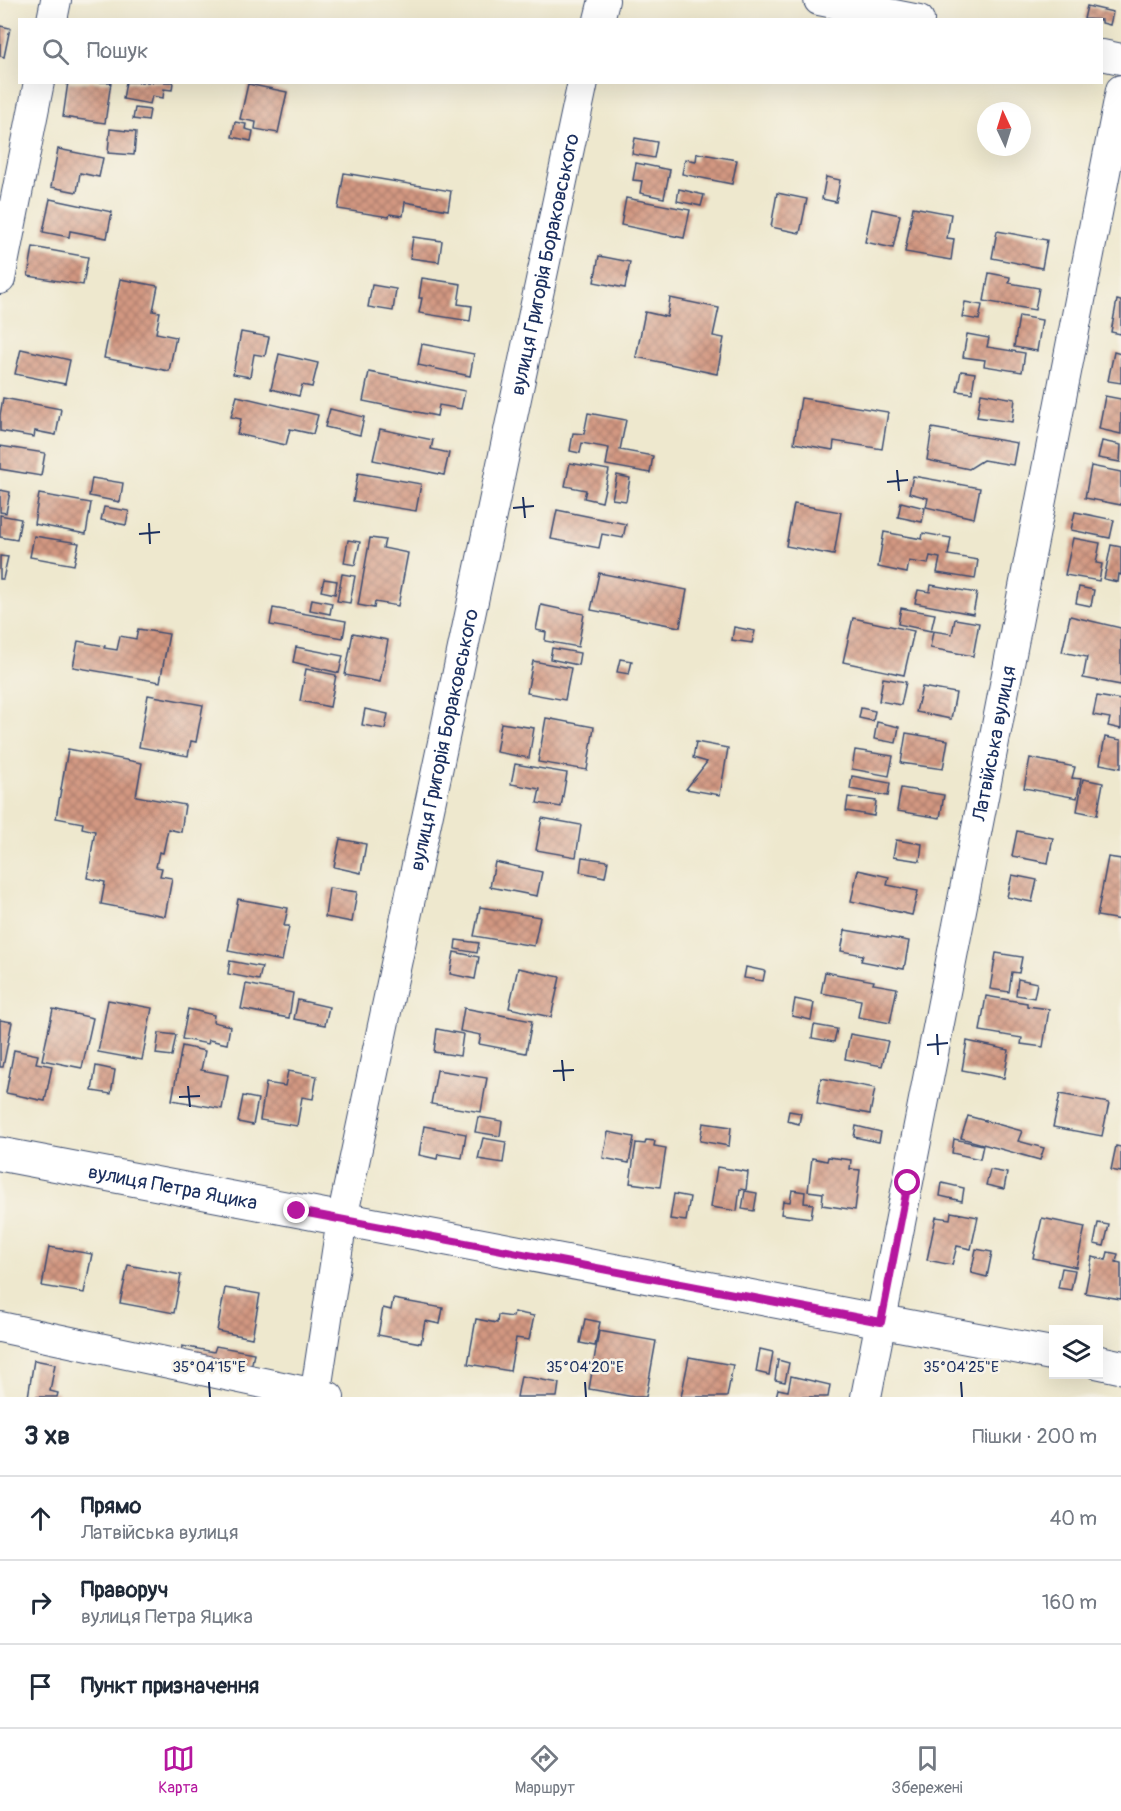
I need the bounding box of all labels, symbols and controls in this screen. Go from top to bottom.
search box [18,18,1103,84]
icon: search [39,35,72,68]
text: Пошук [87,37,148,65]
north arrow [977,102,1031,156]
street label: вулиця Григорія Бораковського [505,131,585,397]
street label: вулиця Григорія Бораковського [404,606,484,873]
street label: Латвійська вулиця [966,664,1021,824]
street label: вулиця Петра Яцика [86,1159,260,1216]
route start [894,1169,920,1195]
route end [283,1197,309,1223]
map controls [1049,1325,1103,1379]
button: layers [1049,1325,1103,1379]
text: 35°04'15"E [173,1358,246,1377]
text: 35°04'20"E [546,1358,624,1377]
text: 35°04'25"E [923,1358,999,1377]
text: 3 хв [24,1420,70,1452]
text: Пішки · 200 m [972,1424,1097,1449]
text: Прямо [81,1492,141,1520]
icon: ahead [24,1502,57,1535]
text: 40 m [1050,1506,1097,1531]
text: Латвійська вулиця [81,1520,238,1545]
text: Праворуч [81,1576,168,1604]
icon: right [24,1586,57,1619]
text: 160 m [1042,1590,1097,1615]
text: вулиця Петра Яцика [81,1604,253,1629]
icon: arrive [24,1670,57,1703]
text: Пункт призначення [81,1672,259,1700]
tab: Карта [158,1742,198,1798]
tab: Маршрут [515,1742,575,1798]
tab: Збережені [892,1742,963,1798]

